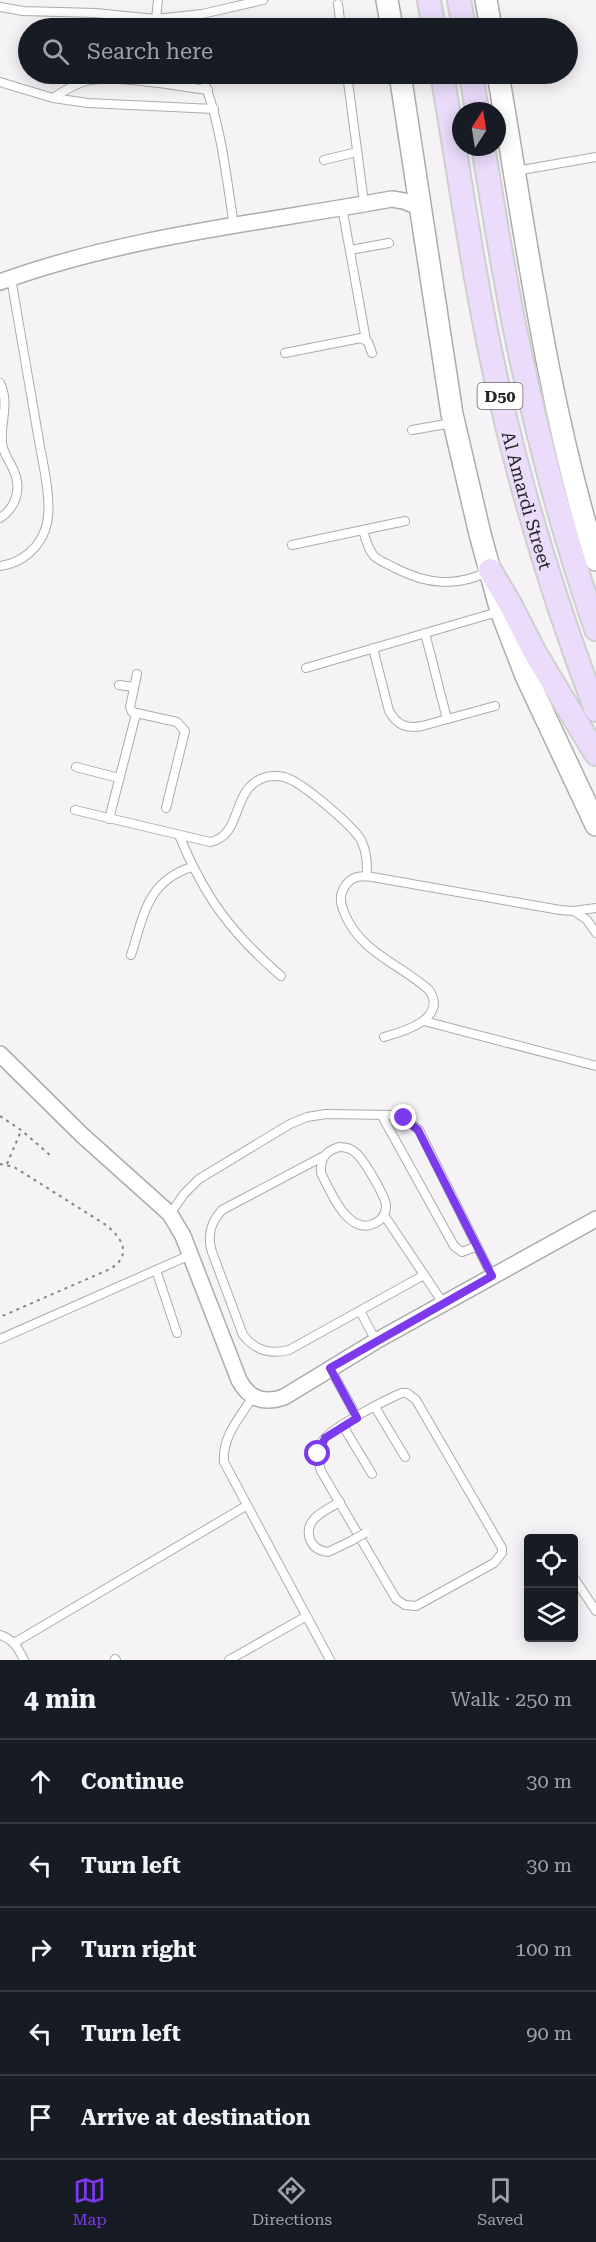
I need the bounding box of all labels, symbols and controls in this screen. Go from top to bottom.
search box [18,18,578,84]
icon: search [39,35,72,68]
text: Search here [87,39,213,64]
north arrow [452,102,506,156]
road number: D50 [478,383,522,409]
street label: Al Amardi Street [498,429,557,572]
route end [390,1104,416,1130]
route start [304,1440,330,1466]
map controls [524,1534,578,1642]
button: locate [524,1534,578,1588]
button: layers [524,1588,578,1642]
text: 4 min [24,1684,96,1714]
text: Walk · 250 m [451,1687,572,1711]
icon: ahead [24,1765,57,1798]
text: Continue [81,1769,184,1794]
text: 30 m [526,1769,572,1793]
icon: left [24,1849,57,1882]
text: Turn left [81,1853,181,1878]
text: 30 m [526,1853,572,1877]
icon: right [24,1933,57,1966]
text: Turn right [81,1937,196,1962]
text: 100 m [515,1937,572,1961]
icon: left [24,2017,57,2050]
text: Turn left [81,2021,181,2046]
text: 90 m [526,2021,572,2045]
icon: arrive [24,2101,57,2134]
text: Arrive at destination [81,2105,310,2130]
tab: Map [72,2174,107,2229]
tab: Directions [252,2174,332,2229]
tab: Saved [477,2174,524,2229]

